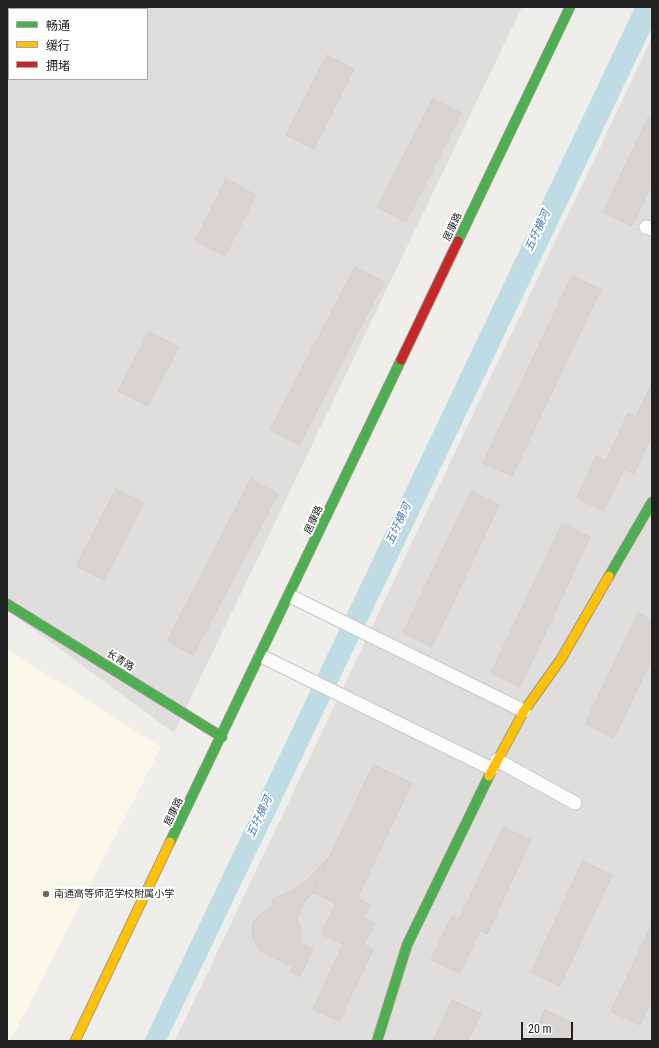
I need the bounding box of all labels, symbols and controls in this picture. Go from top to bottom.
legend [8,8,148,80]
text: 畅通 [46,19,70,33]
text: 缓行 [46,39,70,53]
text: 拥堵 [46,59,70,73]
water label: 五圩横河 [523,208,553,254]
street label: 居康路 [441,211,465,243]
water label: 五圩横河 [384,501,414,547]
street label: 居康路 [302,504,326,536]
street label: 长青路 [104,648,136,674]
water label: 五圩横河 [245,794,275,840]
street label: 居康路 [162,796,186,828]
place label: 南通高等师范学校附属小学 [54,888,174,900]
marker: 南通高等师范学校附属小学 [41,889,51,899]
scale bar [523,1014,575,1040]
text: 20 m [528,1022,552,1036]

